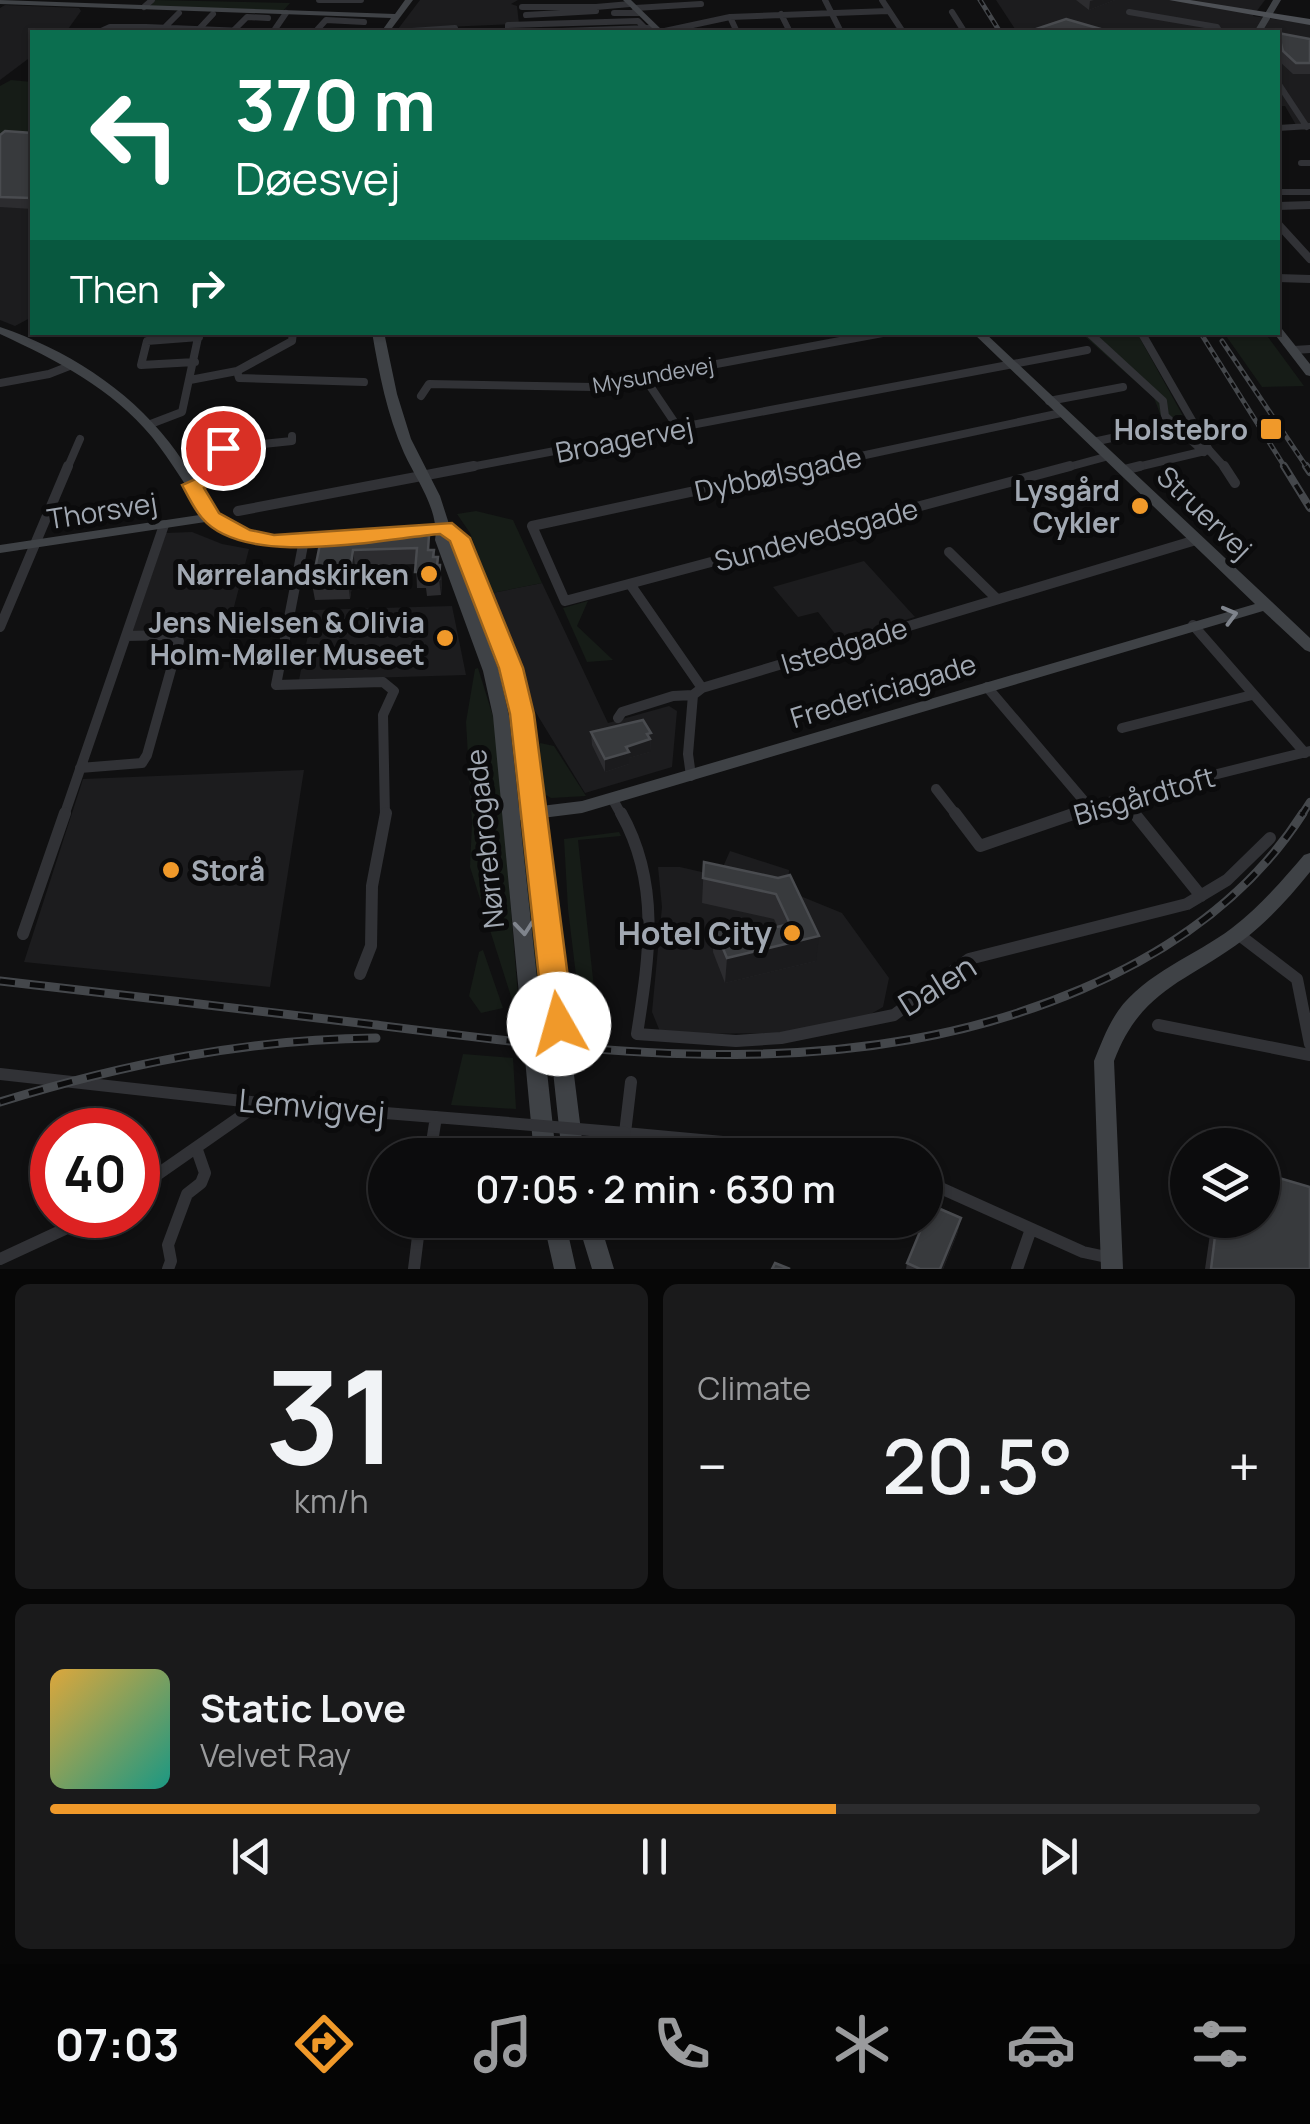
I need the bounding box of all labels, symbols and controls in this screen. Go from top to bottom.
text: 370 m [235,56,436,152]
icon: left [70,70,200,200]
text: Døesvej [235,147,400,209]
icon: right [179,260,234,315]
text: Then [70,262,159,314]
street label: Mysundevej [590,350,716,400]
pin [181,406,266,491]
street label: Broagervej [552,407,696,471]
place label: Holstebro [1114,410,1248,448]
marker: Holstebro [1258,416,1284,442]
icon: arrive [196,421,251,476]
street label: Dybbølsgade [691,437,865,509]
street label: Struervej [1149,457,1261,567]
place label: Lysgård Cykler [1014,471,1120,541]
street label: Thorsvej [44,483,160,537]
street label: Sundevedsgade [710,489,922,579]
marker: Lysgård Cykler [1129,495,1151,517]
place label: Nørrelandskirken [176,555,409,593]
marker: Nørrelandskirken [418,563,440,585]
place label: Jens Nielsen & Olivia Holm-Møller Museet [148,603,425,673]
one-way arrow [1221,605,1238,626]
street label: Istedgade [776,608,912,682]
marker: Jens Nielsen & Olivia Holm-Møller Museet [434,627,456,649]
street label: Fredericiagade [786,644,980,736]
street label: Nørrebrogade [456,747,512,931]
street label: Bisgårdtoft [1069,757,1219,833]
place label: Storå [191,851,265,889]
marker: Storå [160,859,182,881]
place label: Hotel City [618,911,772,955]
one-way arrow [512,920,534,936]
marker: Hotel City [781,922,803,944]
street label: Dalen [890,944,984,1026]
position arrow [507,972,611,1076]
street label: Lemvigvej [237,1078,387,1134]
speed limit sign: 40 [30,1108,160,1238]
map controls [1170,1128,1280,1238]
button: layers [1170,1128,1280,1238]
text: 07:05 · 2 min · 630 m [475,1162,836,1214]
text: 31 [265,1325,398,1503]
text: Climate [698,1366,811,1410]
text: 20.5° [882,1414,1073,1517]
text: − [698,1428,727,1504]
text: + [1228,1428,1260,1504]
text: km/h [294,1479,368,1523]
text: Static Love [200,1681,406,1733]
text: Velvet Ray [200,1733,351,1777]
icon: previous [224,1829,279,1884]
icon: pause [627,1829,682,1884]
icon: next [1031,1829,1086,1884]
icon: directions [289,2009,359,2079]
icon: music [468,2009,538,2079]
icon: phone [647,2009,717,2079]
icon: climate [827,2009,897,2079]
icon: car [1006,2009,1076,2079]
icon: filters [1185,2009,1255,2079]
text: 07:03 [55,2013,179,2075]

